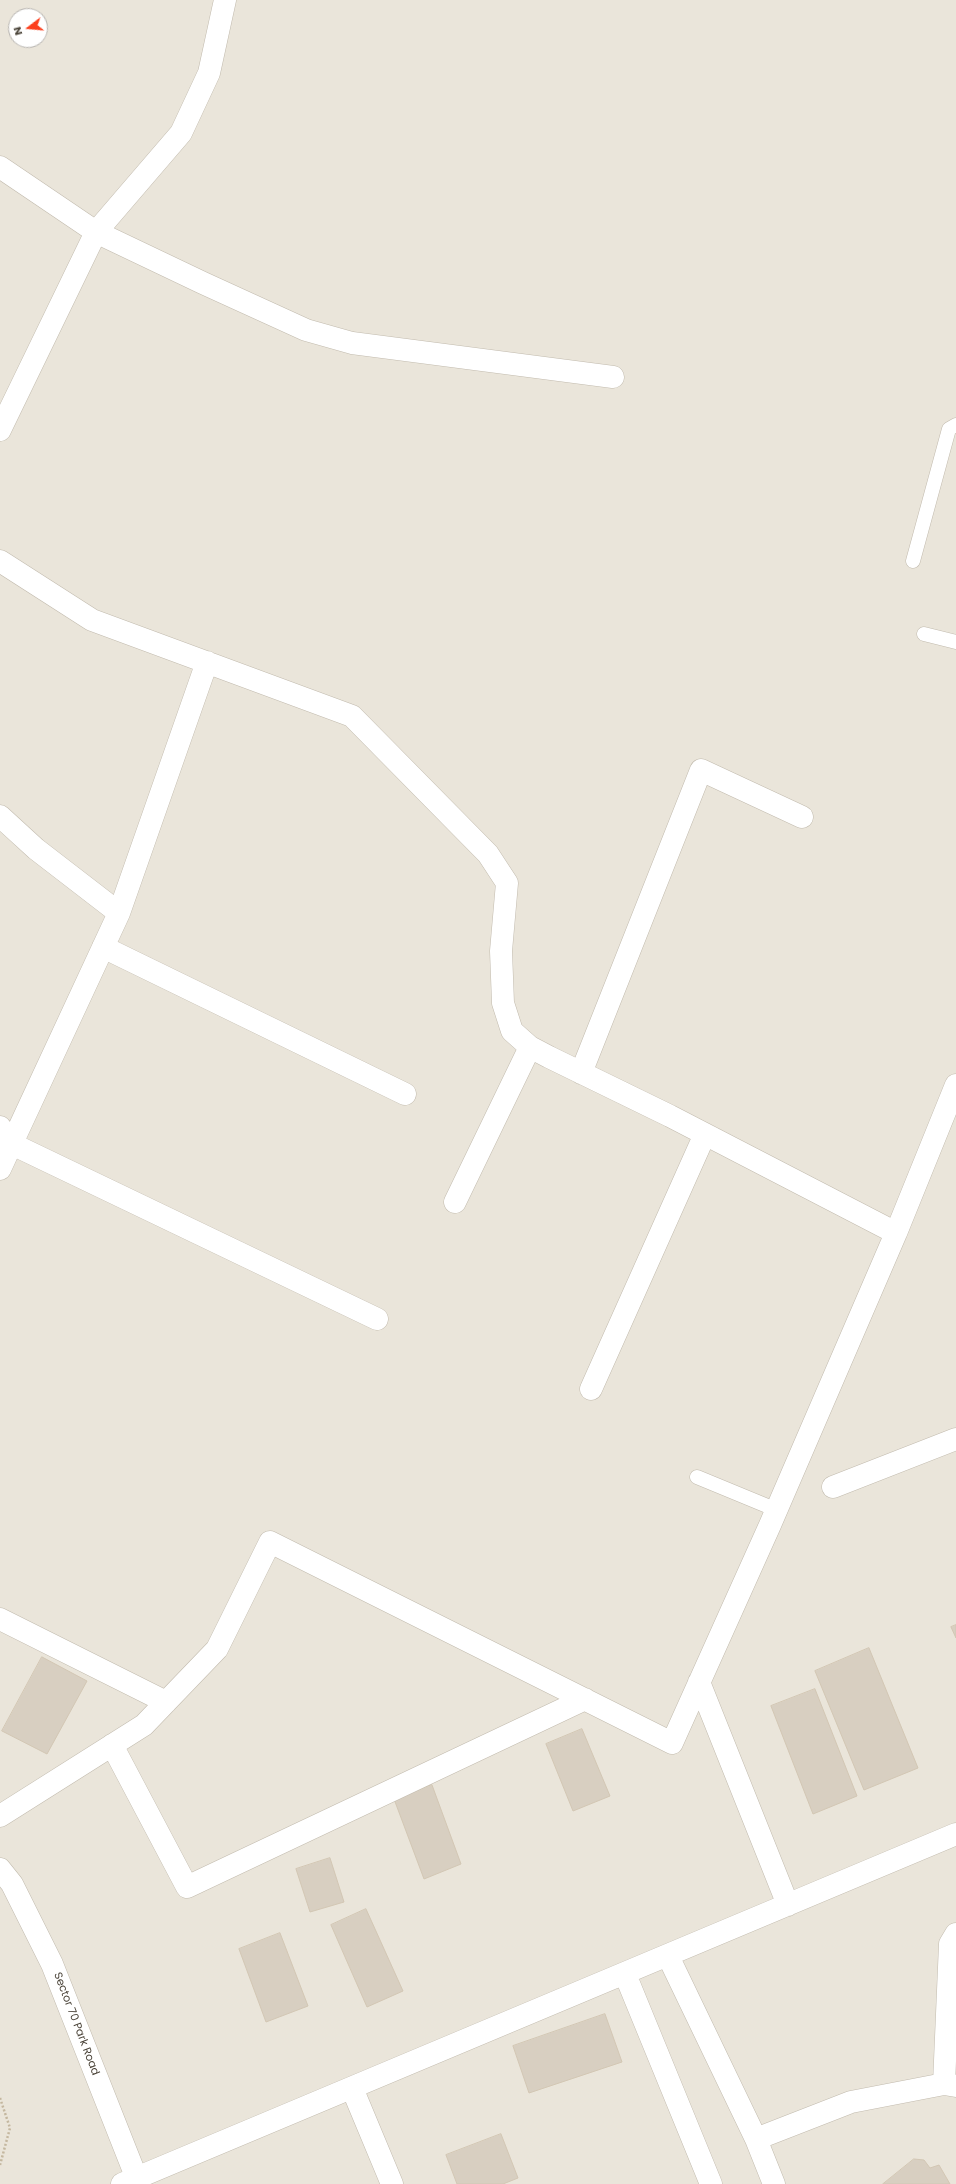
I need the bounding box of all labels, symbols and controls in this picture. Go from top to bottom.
north arrow [8,8,48,48]
text: N [9,25,26,37]
street label: Sector 70 Park Road [50,1971,102,2077]

